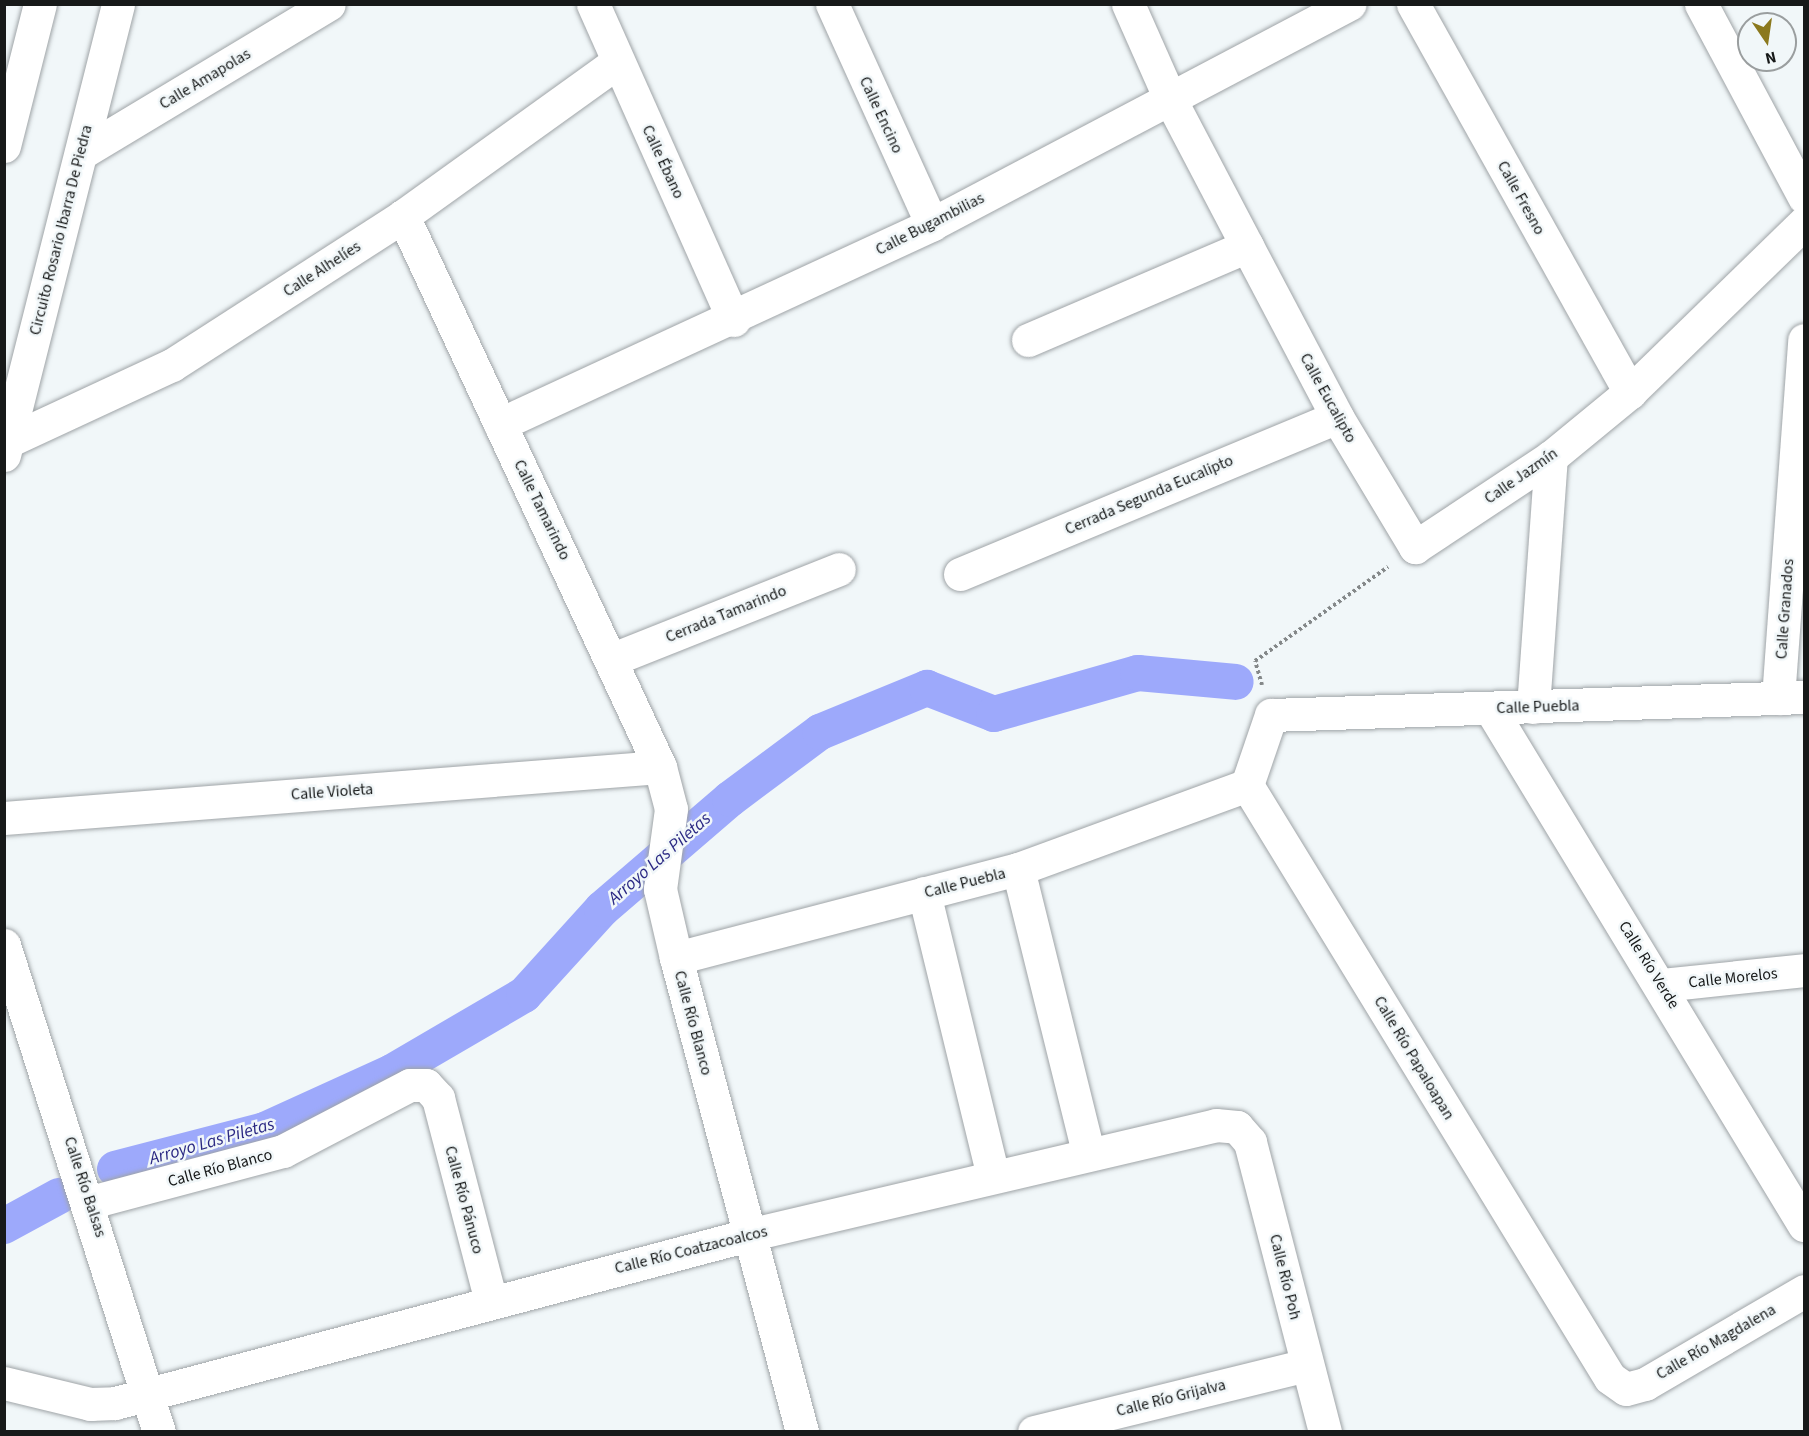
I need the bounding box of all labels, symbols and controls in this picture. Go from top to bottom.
north arrow [1737,12,1797,72]
street label: Calle Amapolas [156,44,254,114]
text: N [1763,46,1778,70]
street label: Calle Encino [855,74,907,156]
street label: Calle Ébano [638,122,688,202]
street label: Circuito Rosario Ibarra De Piedra [26,123,96,337]
street label: Calle Fresno [1493,158,1549,238]
street label: Calle Bugambilias [872,188,988,260]
street label: Calle Alhelíes [280,237,364,301]
street label: Calle Eucalipto [1296,350,1360,446]
street label: Calle Jazmín [1481,444,1561,508]
street label: Cerrada Segunda Eucalipto [1062,451,1236,539]
street label: Calle Tamarindo [509,457,575,563]
street label: Calle Granados [1772,558,1798,660]
street label: Cerrada Tamarindo [663,581,789,647]
street label: Calle Puebla [1496,696,1580,718]
street label: Calle Violeta [290,780,374,804]
water label: Arroyo Las Piletas [604,808,716,910]
street label: Calle Puebla [922,864,1008,902]
street label: Calle Río Verde [1614,918,1684,1012]
street label: Calle Morelos [1687,964,1779,992]
street label: Calle Río Blanco [670,969,716,1077]
street label: Calle Río Papaloapan [1370,993,1458,1123]
water label: Arroyo Las Piletas [147,1114,277,1170]
street label: Calle Río Balsas [60,1134,110,1240]
street label: Calle Río Pánuco [440,1144,488,1256]
street label: Calle Río Blanco [166,1145,274,1191]
street label: Calle Río Coatzacoalcos [613,1222,769,1278]
street label: Calle Río Poh [1265,1232,1305,1322]
street label: Calle Río Magdalena [1653,1300,1779,1384]
street label: Calle Río Grijalva [1114,1375,1228,1421]

